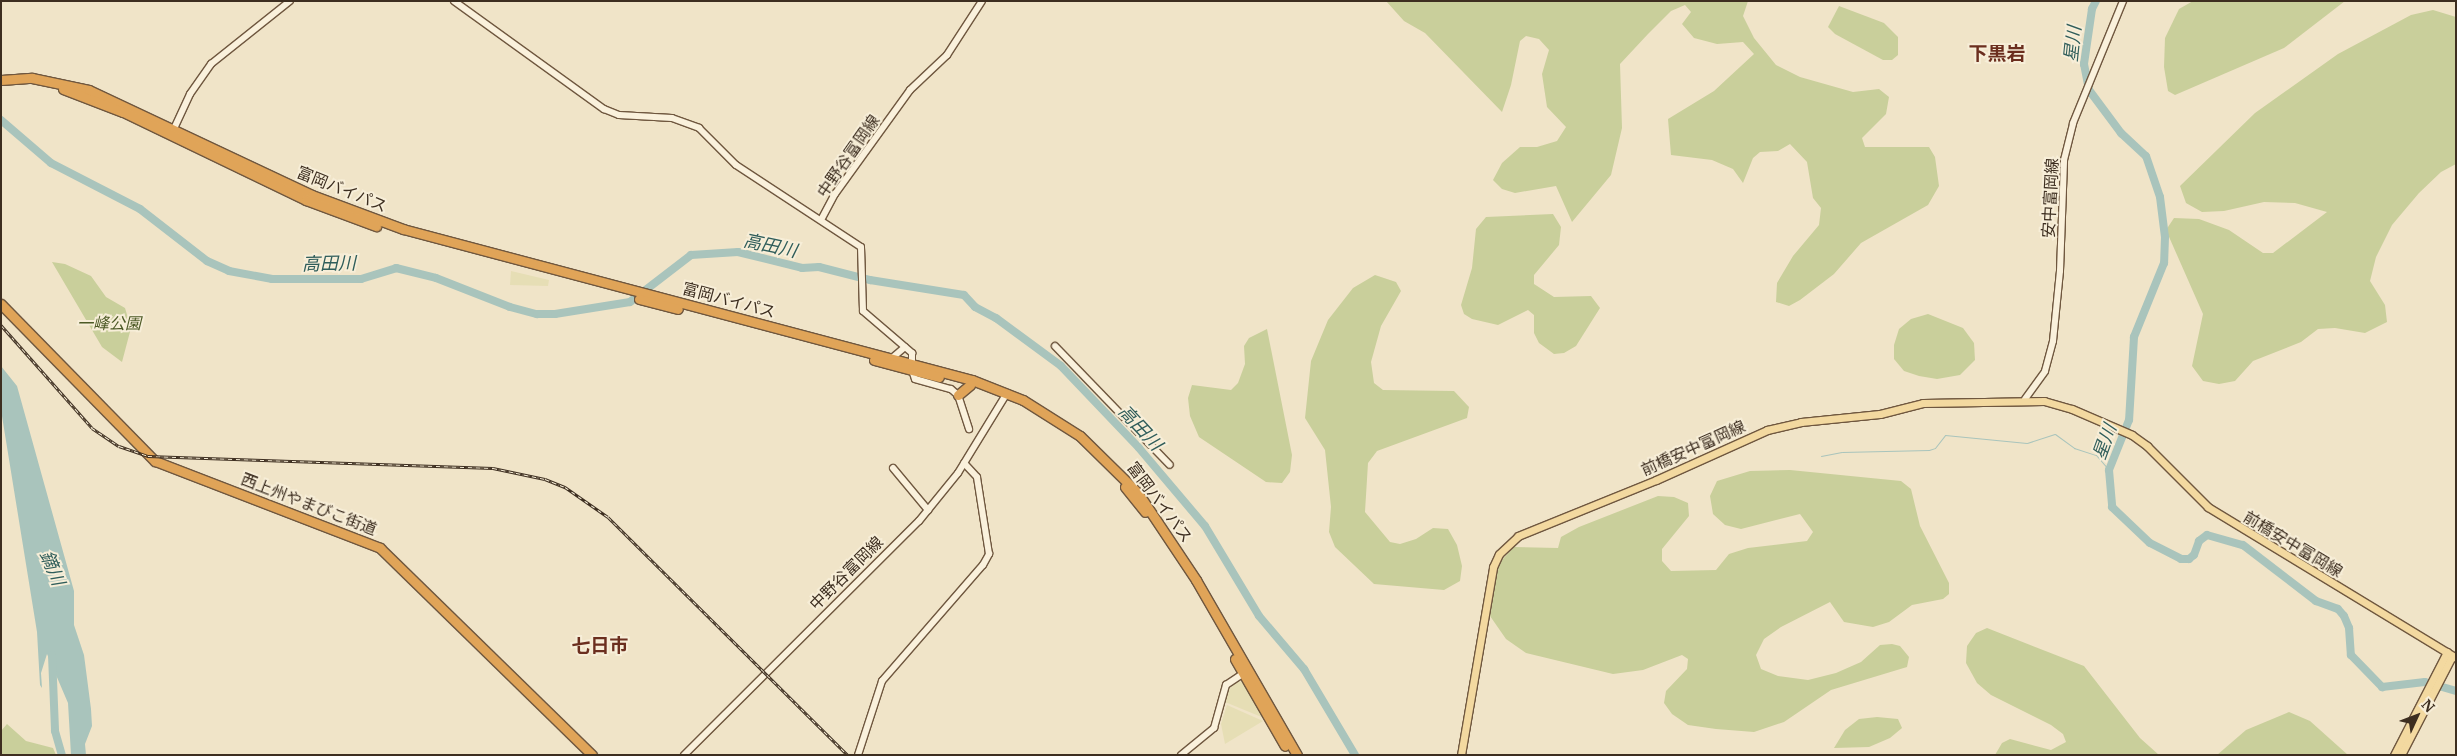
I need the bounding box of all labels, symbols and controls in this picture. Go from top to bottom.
water label: 星川 [2060,25,2086,63]
district label: 下黒岩 [1969,43,2025,65]
street label: 中野谷富岡線 [813,111,883,201]
street label: 安中富岡線 [2038,158,2062,238]
street label: 富岡バイパス [294,162,390,216]
water label: 高田川 [741,230,799,262]
water label: 高田川 [302,253,356,275]
street label: 富岡バイパス [680,278,778,322]
park label: 一峰公園 [77,313,141,333]
water label: 高田川 [1114,401,1166,455]
street label: 前橋安中富岡線 [1638,416,1748,480]
water label: 星川 [2089,421,2121,463]
street label: 富岡バイパス [1123,458,1197,546]
street label: 西上州やまびこ街道 [238,469,380,539]
street label: 前橋安中富岡線 [2240,507,2346,581]
street label: 中野谷富岡線 [805,532,887,614]
water label: 鏑川 [35,547,69,589]
district label: 七日市 [572,635,628,657]
north arrow [2392,691,2442,741]
text: N [2418,696,2438,716]

